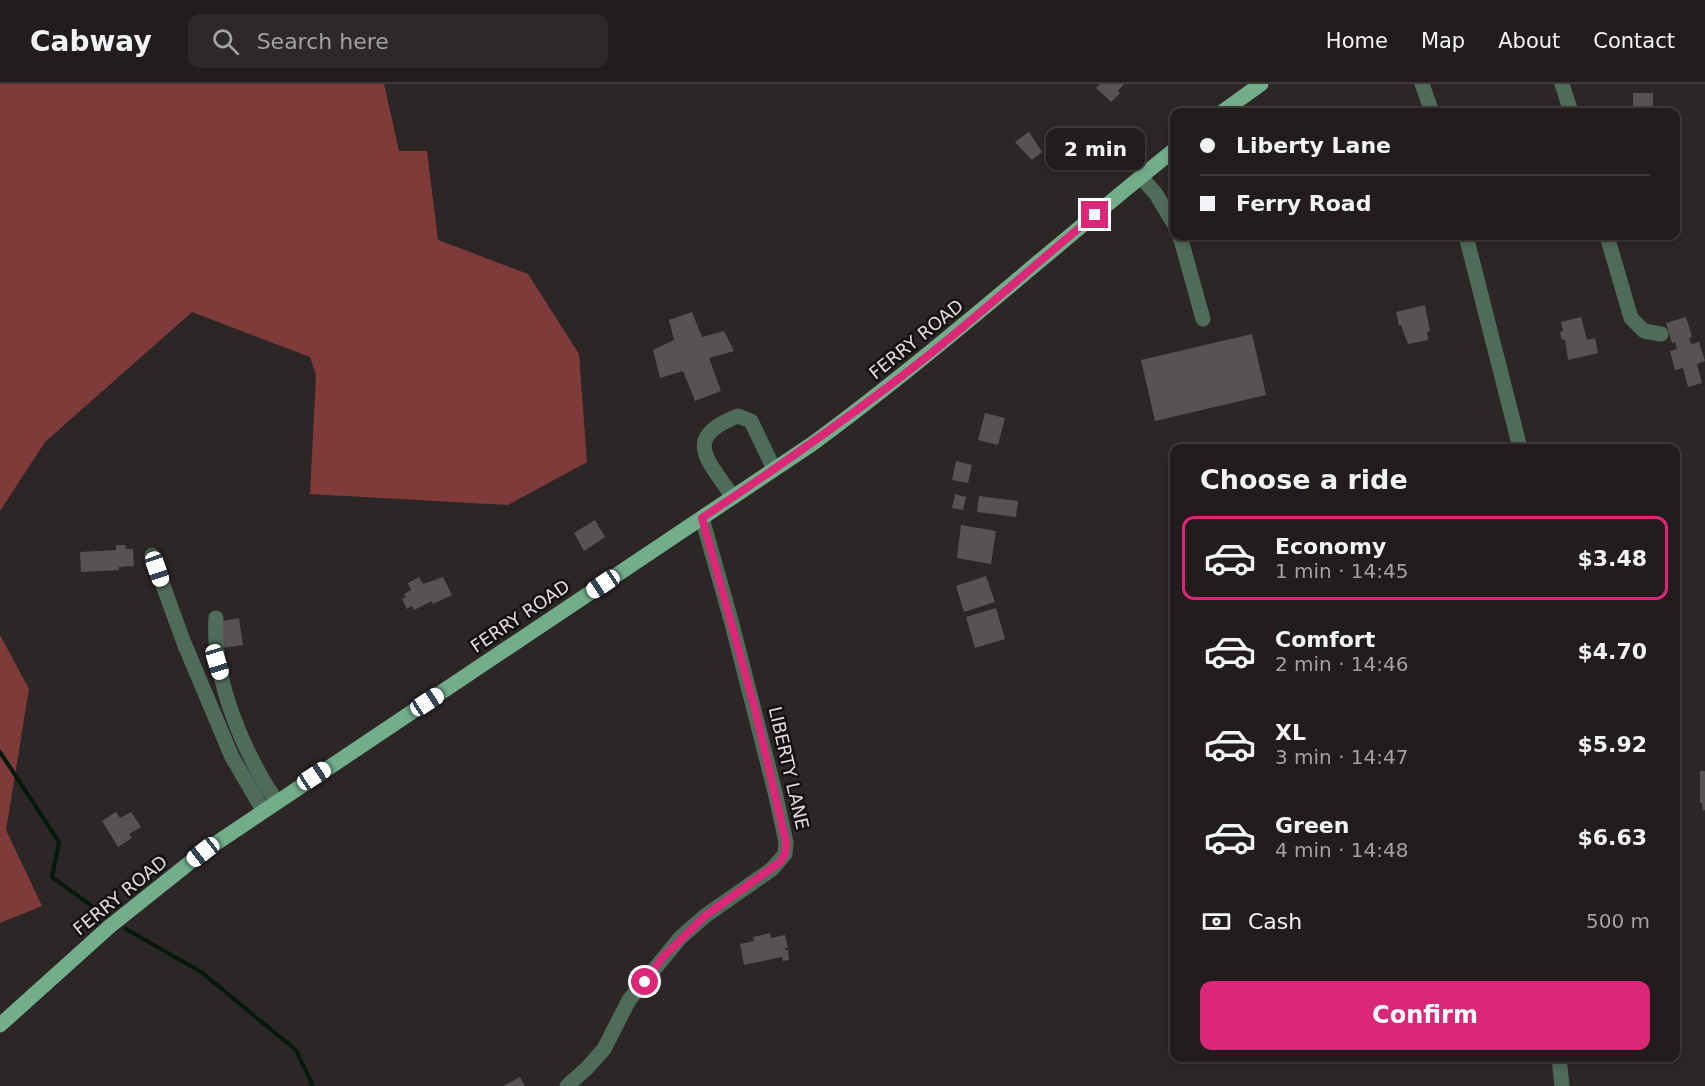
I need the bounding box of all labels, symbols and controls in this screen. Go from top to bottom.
search box [188,14,608,68]
text: Cabway [30,25,152,58]
icon: search [209,25,242,58]
text: Search here [257,29,389,54]
text: Home [1326,29,1388,53]
text: Map [1421,29,1465,53]
text: About [1498,29,1560,53]
text: Contact [1593,29,1675,53]
callout: 2 min [1046,128,1144,170]
text: Liberty Lane [1236,133,1391,158]
text: 2 min [1064,137,1127,161]
text: Ferry Road [1236,191,1371,216]
route end [1081,201,1108,228]
street label: FERRY ROAD [865,295,967,383]
text: Choose a ride [1200,464,1408,495]
icon: car [1203,531,1257,585]
text: Economy [1275,534,1386,559]
text: $3.48 [1577,546,1647,571]
car [143,549,171,589]
text: 1 min · 14:45 [1275,559,1409,583]
car [583,566,623,602]
street label: FERRY ROAD [467,575,573,657]
icon: car [1203,624,1257,678]
text: Comfort [1275,627,1375,652]
text: $4.70 [1577,639,1647,664]
car [203,642,231,682]
text: 2 min · 14:46 [1275,652,1409,676]
car [407,685,447,719]
street label: LIBERTY LANE [765,704,813,832]
icon: car [1203,717,1257,771]
text: XL [1275,720,1306,745]
text: $5.92 [1577,732,1647,757]
text: 3 min · 14:47 [1275,745,1409,769]
car [294,759,334,793]
icon: car [1203,810,1257,864]
text: Green [1275,813,1349,838]
text: $6.63 [1577,825,1647,850]
car [183,834,223,870]
text: 4 min · 14:48 [1275,838,1409,862]
street label: FERRY ROAD [69,851,171,939]
icon: cash [1200,905,1233,938]
text: Cash [1248,909,1302,934]
text: 500 m [1586,909,1650,933]
route start [631,968,658,995]
button: Confirm [1200,981,1650,1050]

